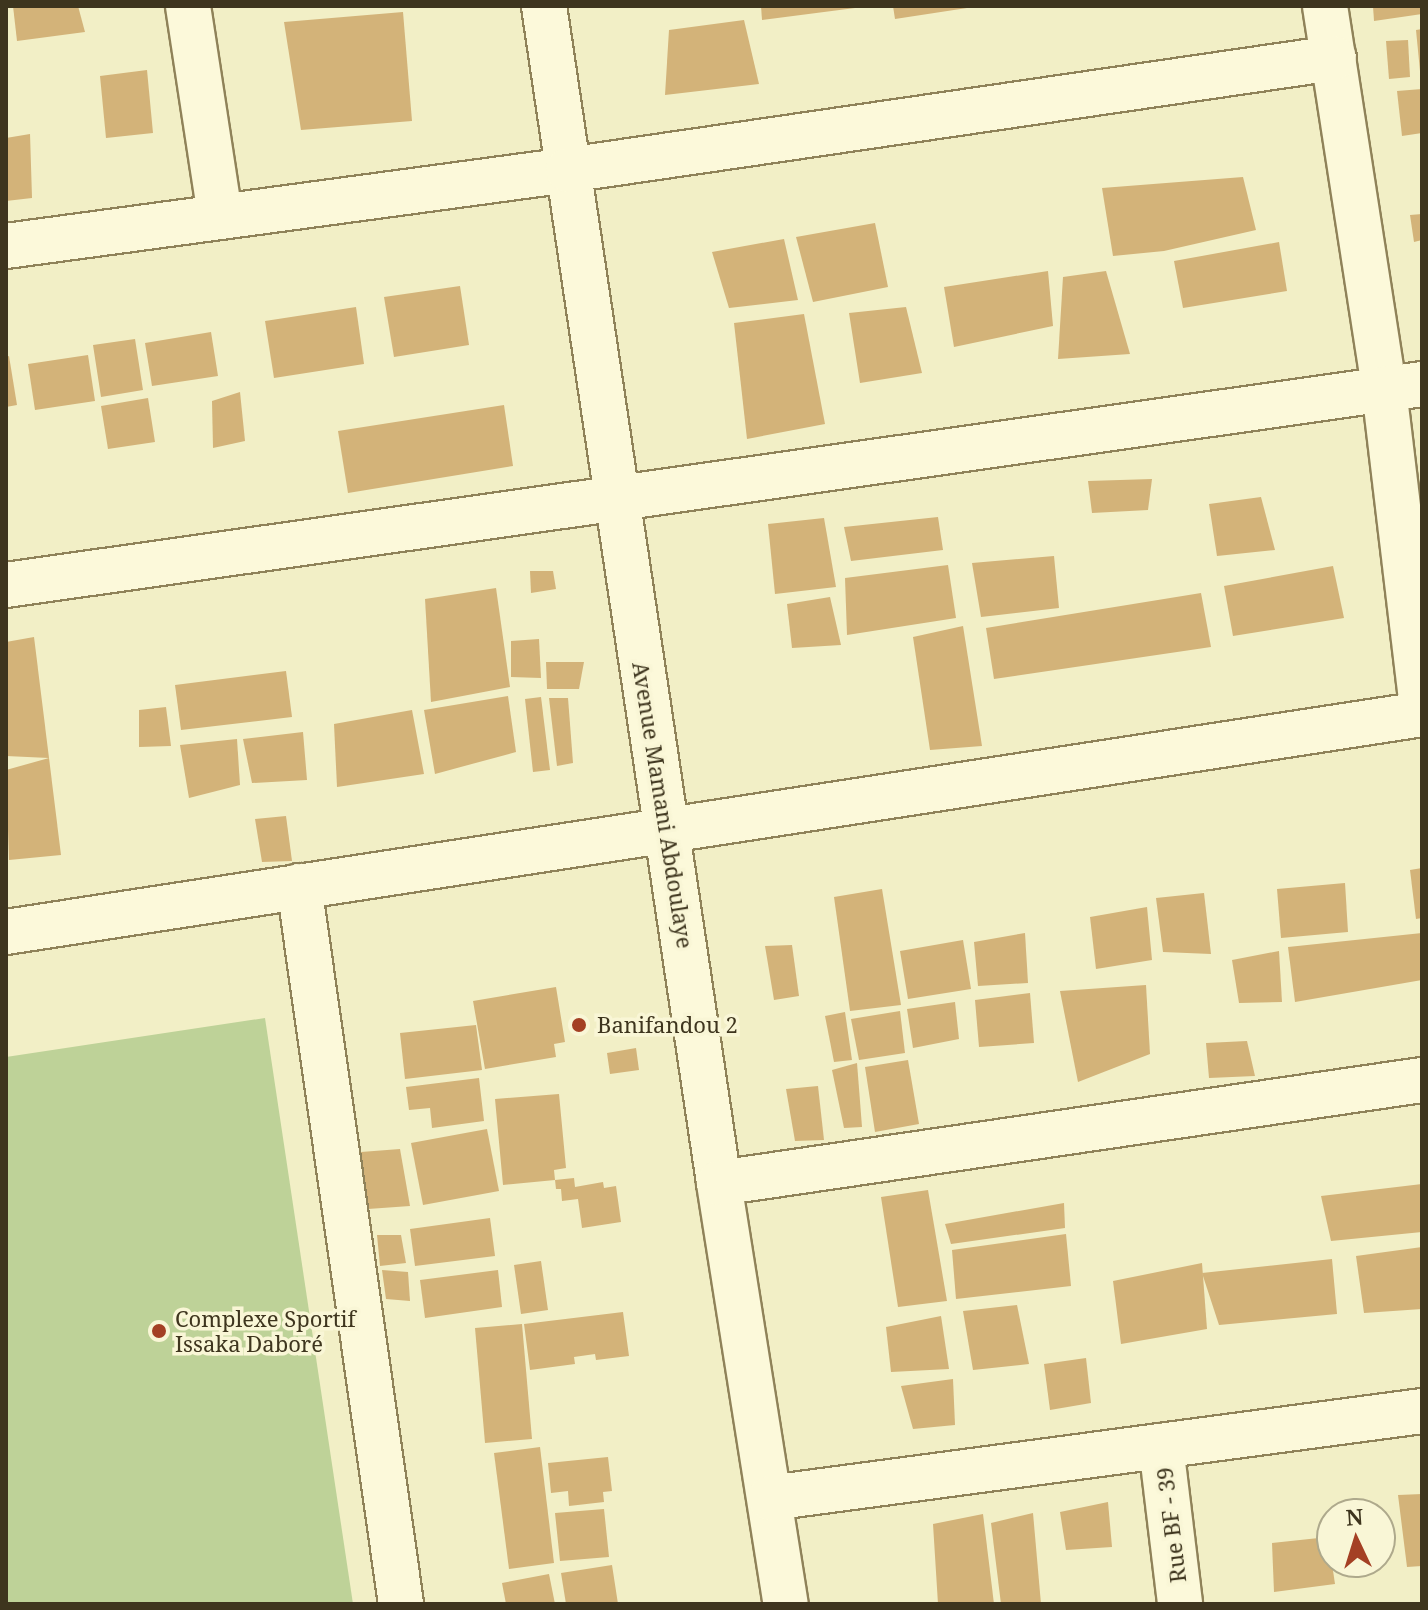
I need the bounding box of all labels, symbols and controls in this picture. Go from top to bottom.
street label: Avenue Mamani Abdoulaye [627,660,699,950]
place label: Banifandou 2 [597,1012,738,1038]
marker: Banifandou 2 [568,1014,590,1036]
place label: Complexe Sportif Issaka Daboré [175,1305,356,1356]
marker: Complexe Sportif Issaka Daboré [150,1322,168,1340]
street label: Rue BF - 39 [1151,1466,1191,1584]
north arrow [1316,1498,1396,1578]
text: N [1345,1500,1364,1532]

